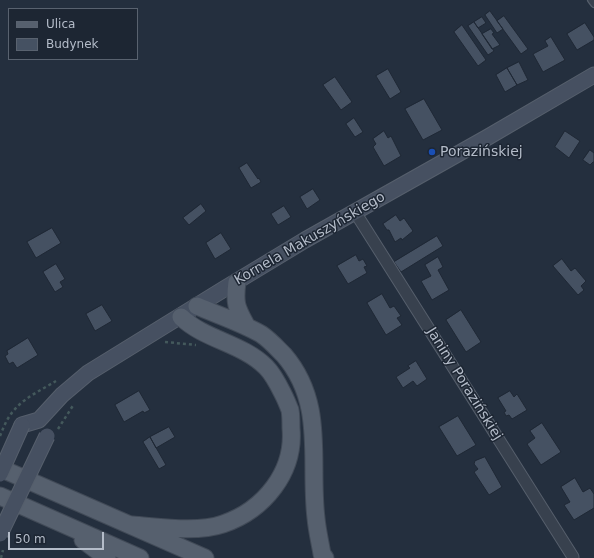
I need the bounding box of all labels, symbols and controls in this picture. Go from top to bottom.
legend [8,8,138,60]
text: Ulica [46,17,75,31]
text: Budynek [46,37,99,51]
place label: Porazińskiej [440,144,523,160]
marker: Porazińskiej [427,147,437,157]
street label: Kornela Makuszyńskiego [232,189,388,289]
street label: Janiny Porazińskiej [422,324,506,444]
scale bar [10,524,106,550]
text: 50 m [15,532,46,546]

